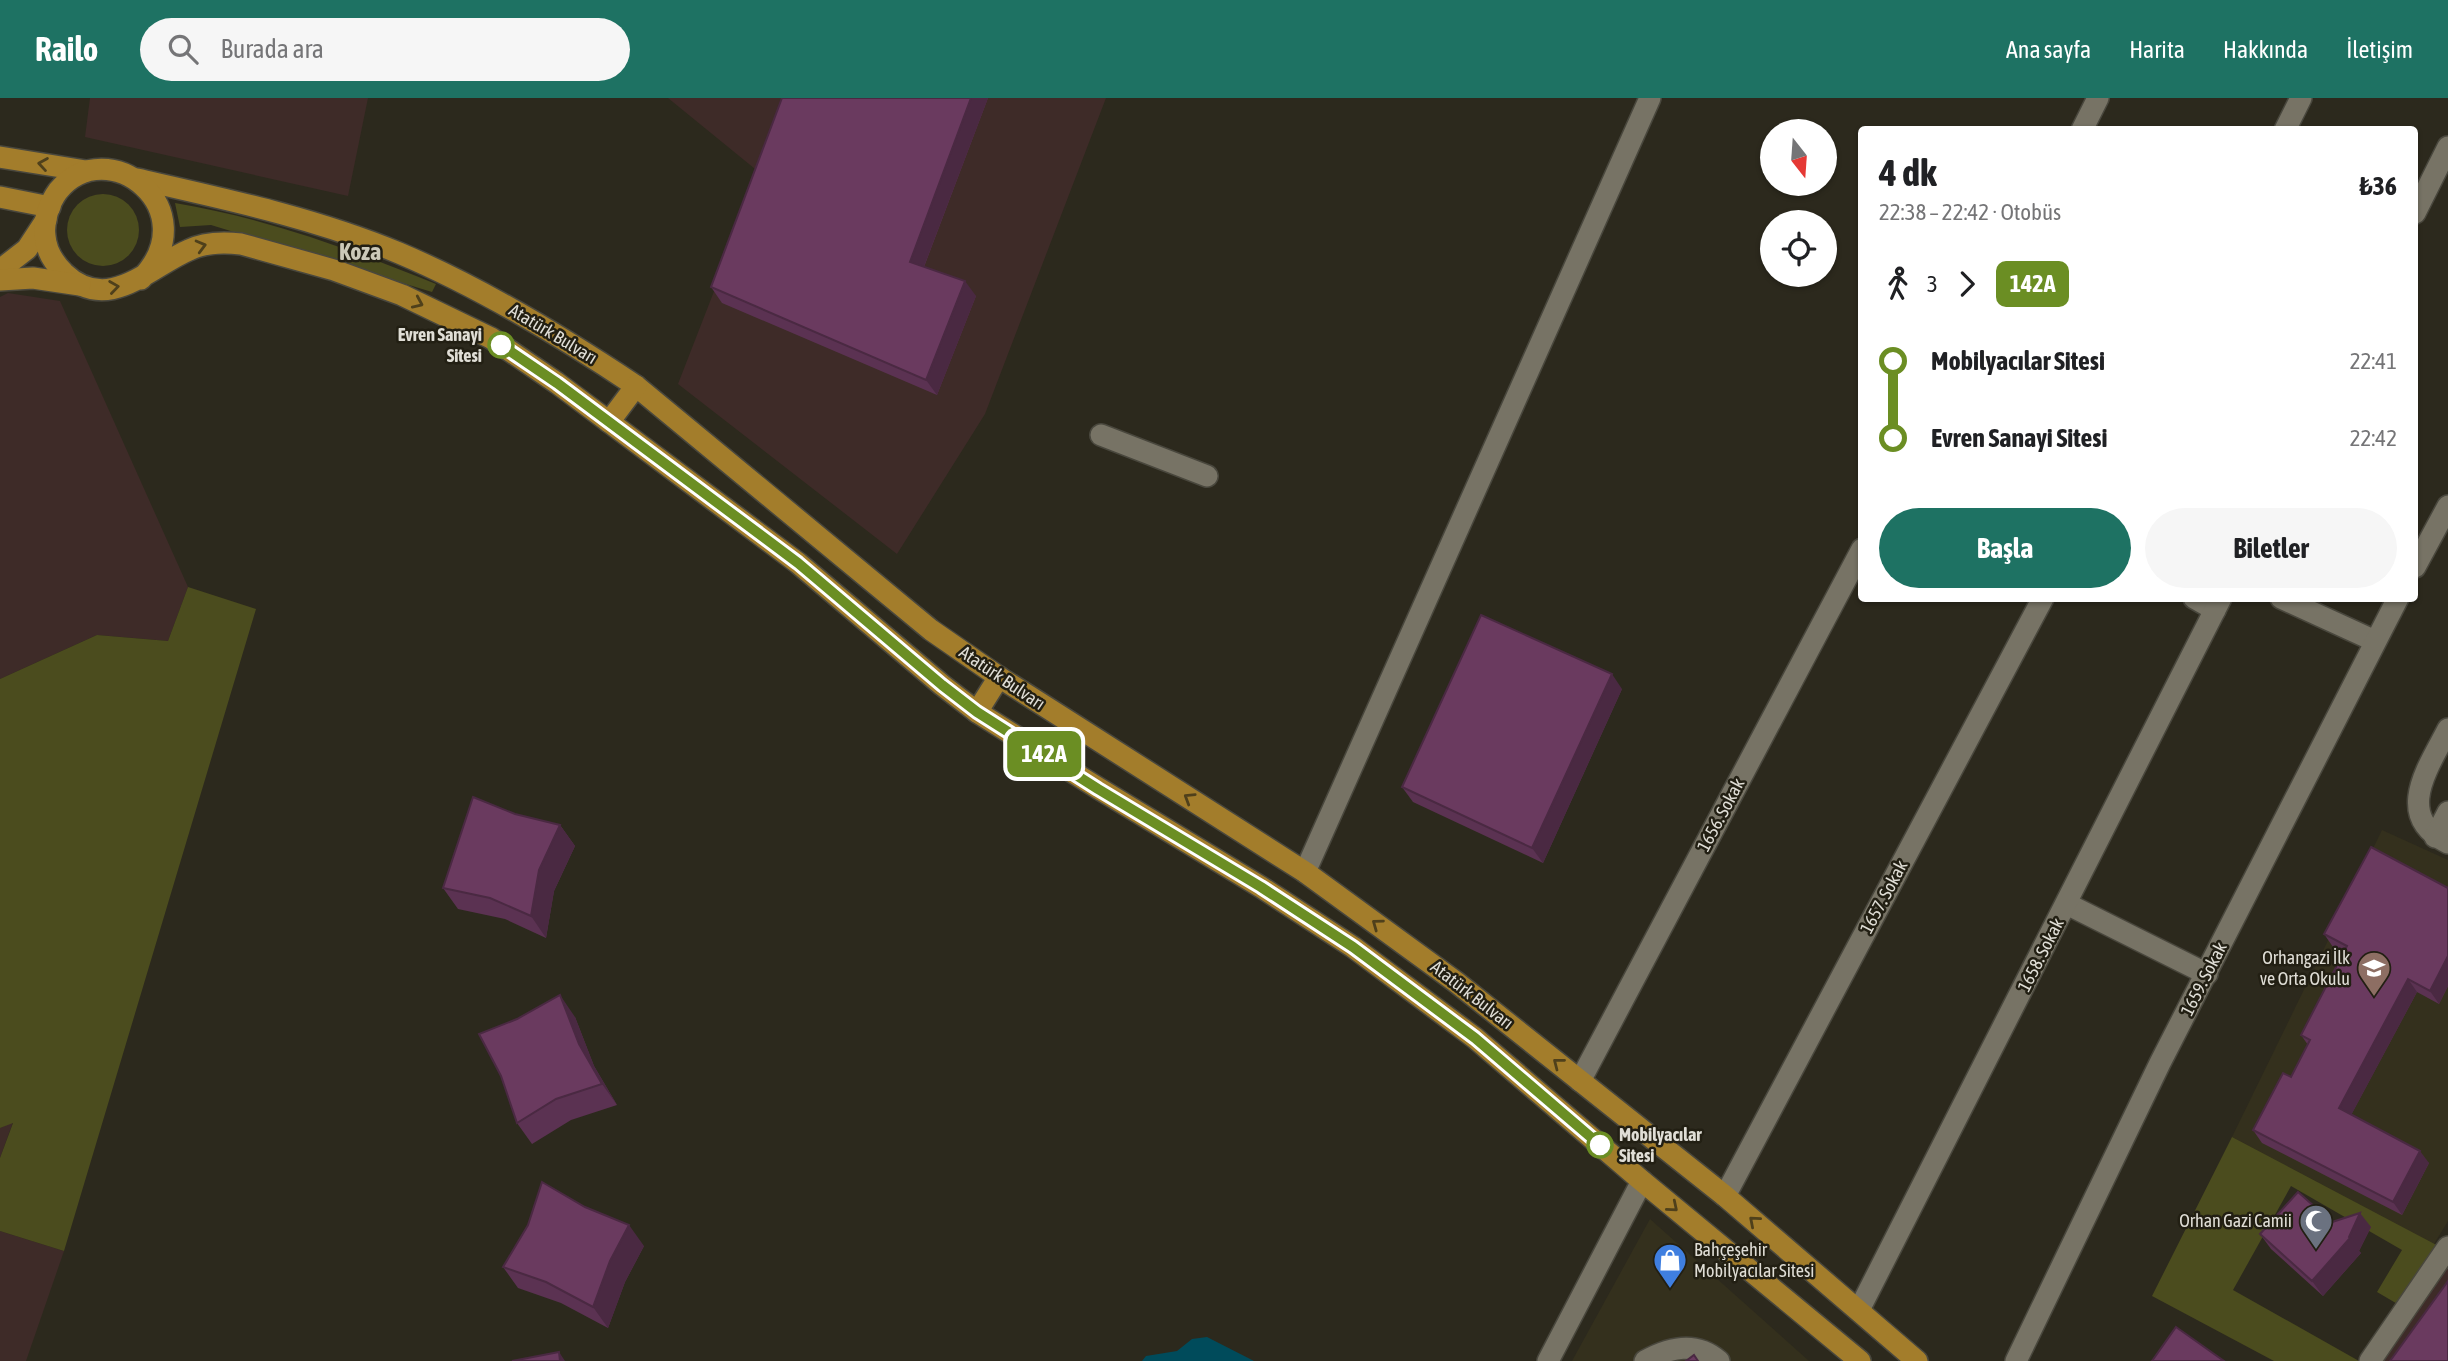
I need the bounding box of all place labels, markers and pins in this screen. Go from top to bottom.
place label: Evren Sanayi Sitesi [398,324,482,366]
marker: Evren Sanayi Sitesi [488,332,514,358]
place label: Orhangazi İlk ve Orta Okulu [2260,947,2350,989]
school or university icon: Orhangazi İlk ve Orta Okulu [2355,949,2393,998]
place label: Mobilyacılar Sitesi [1619,1124,1702,1166]
marker: Mobilyacılar Sitesi [1587,1132,1613,1158]
mosque icon: Orhan Gazi Camii [2297,1202,2335,1251]
place label: Orhan Gazi Camii [2179,1210,2292,1231]
place label: Bahçeşehir Mobilyacılar Sitesi [1694,1239,1814,1281]
shop icon: Bahçeşehir Mobilyacılar Sitesi [1651,1241,1689,1290]

